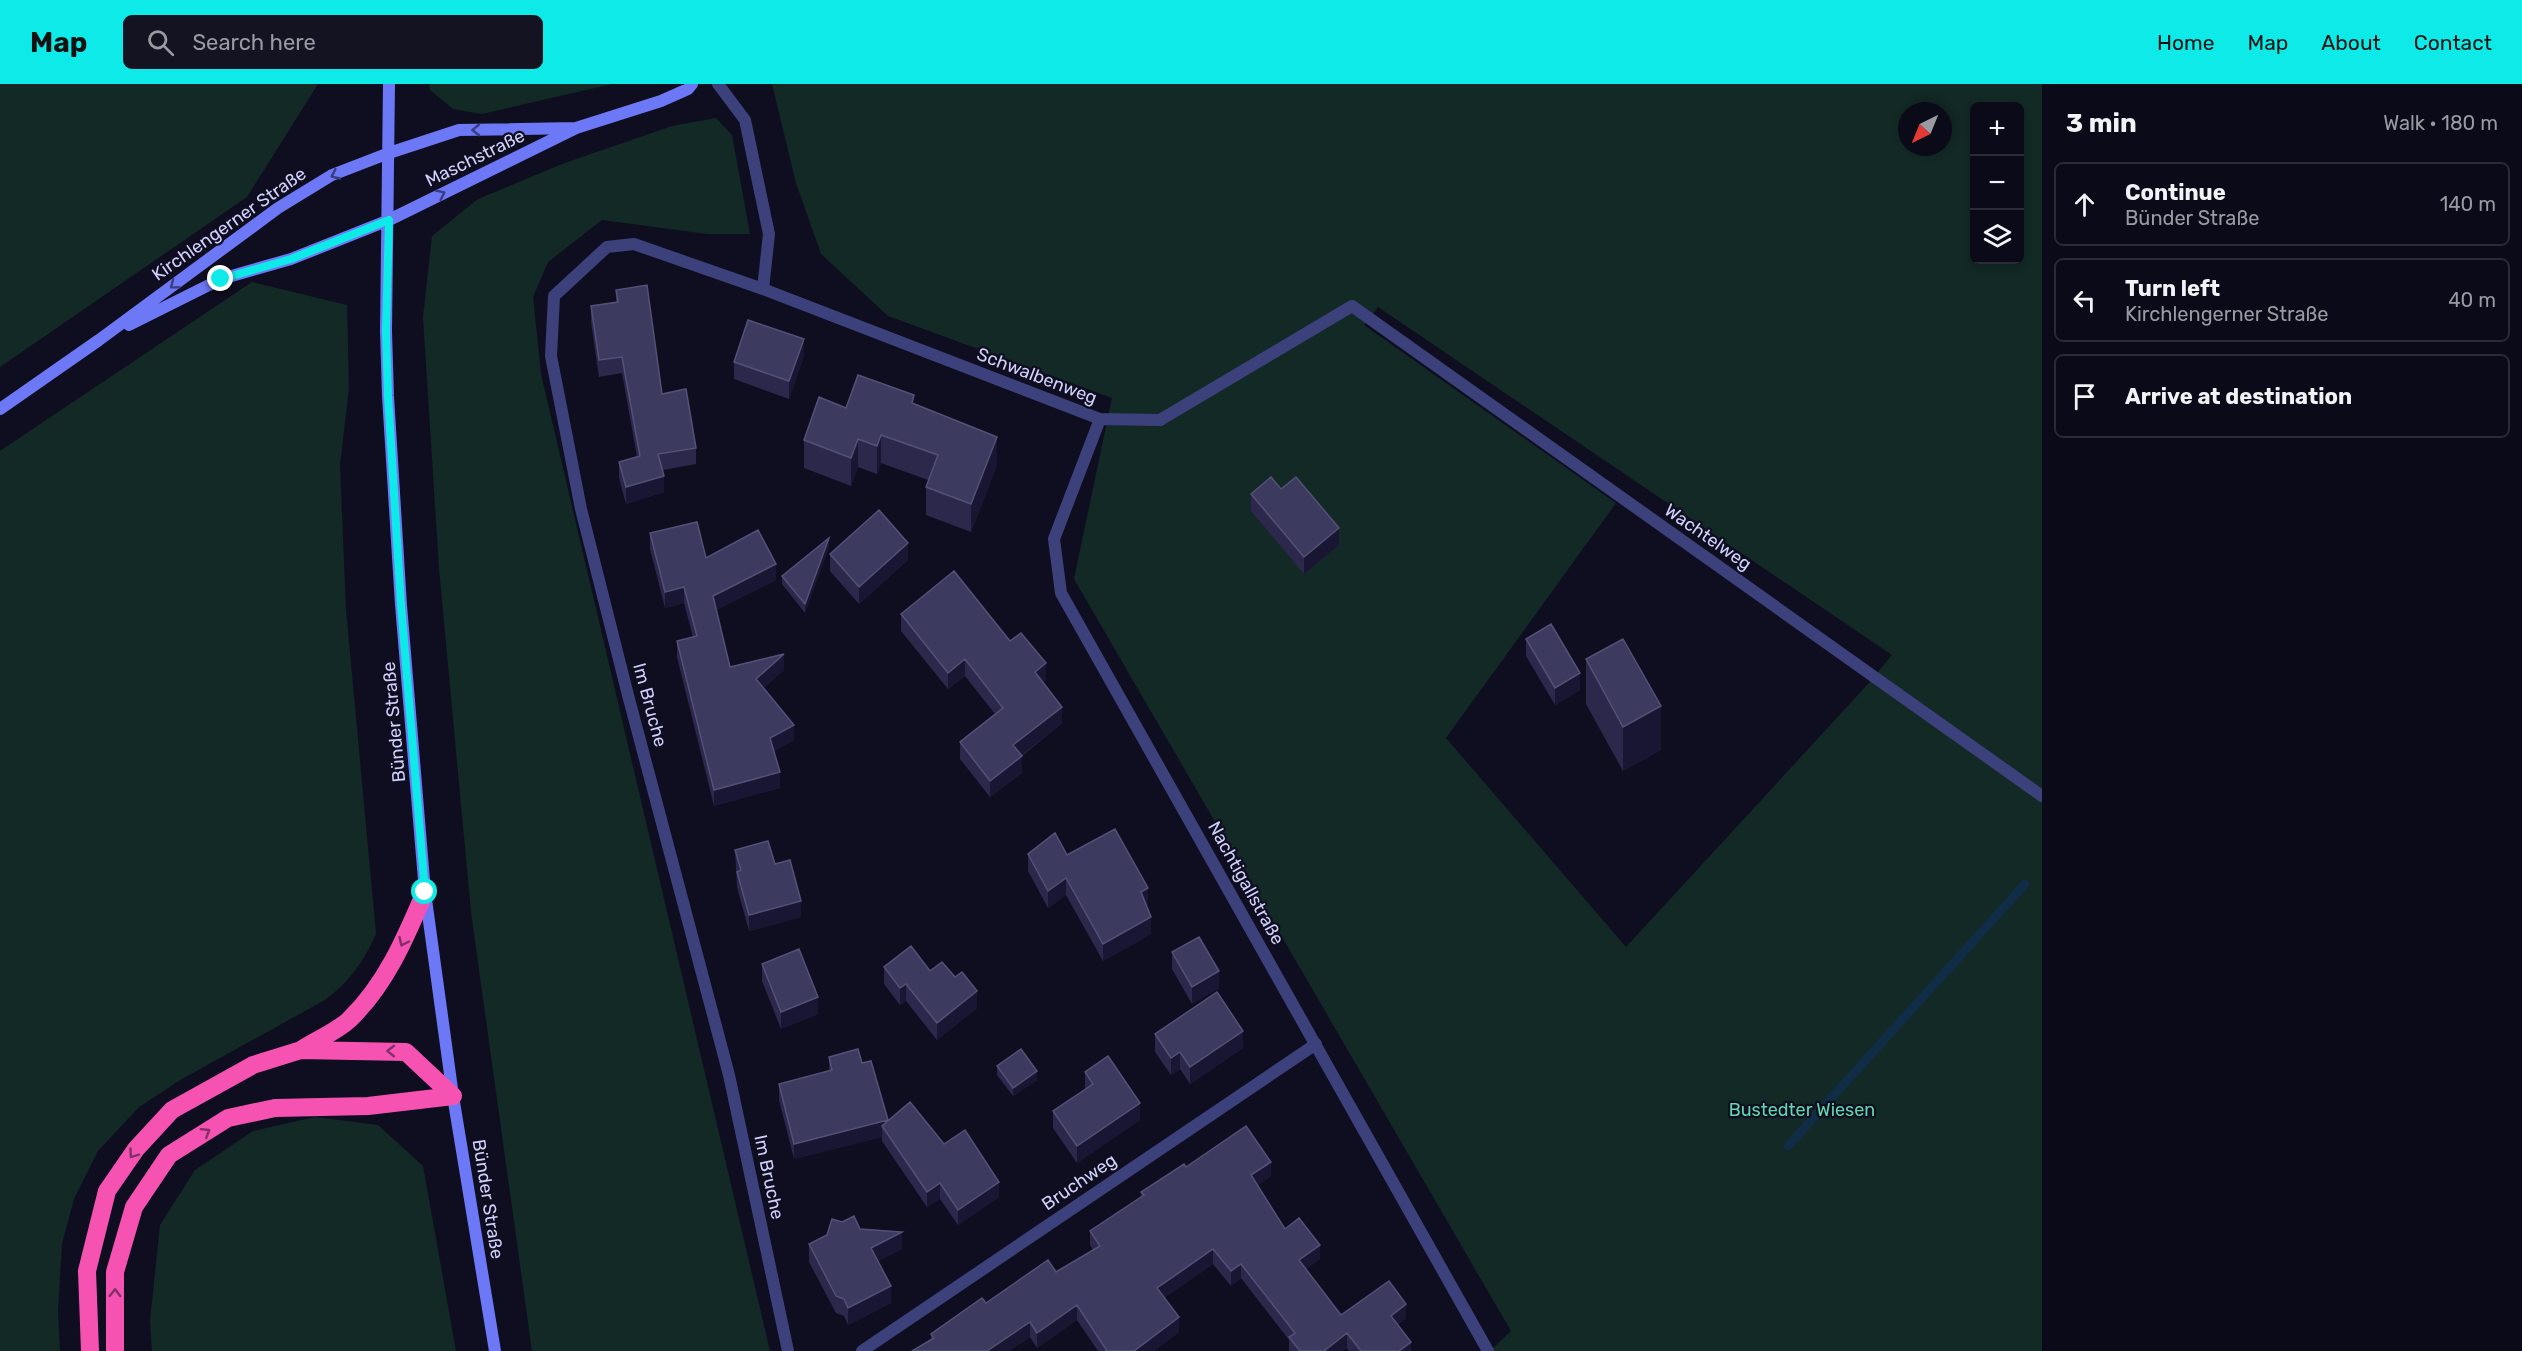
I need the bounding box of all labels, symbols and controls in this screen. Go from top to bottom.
search box [123,15,543,69]
text: Map [30,26,87,59]
icon: search [144,26,177,59]
text: Search here [192,29,316,56]
text: Home [2157,30,2214,55]
text: Map [2247,30,2288,55]
text: About [2321,30,2381,55]
text: Contact [2414,30,2492,55]
north arrow [1898,102,1952,156]
map controls [1970,102,2024,264]
button: + [1970,102,2024,156]
text: 3 min [2066,108,2137,139]
text: Walk · 180 m [2383,111,2498,135]
street label: Maschstraße [422,124,528,192]
one-way arrow [471,124,480,136]
button: − [1970,156,2024,210]
street label: Kirchlengerner Straße [148,162,310,286]
one-way arrow [330,167,341,179]
text: Continue [2125,179,2226,206]
icon: ahead [2068,188,2101,221]
one-way arrow [435,190,446,201]
text: 140 m [2440,192,2496,216]
text: Bünder Straße [2125,206,2259,230]
button: layers [1970,210,2024,264]
route end [207,265,233,291]
text: Turn left [2125,275,2220,302]
one-way arrow [170,277,181,288]
icon: left [2068,284,2101,317]
text: 40 m [2448,288,2496,312]
text: Kirchlengerner Straße [2125,302,2329,326]
street label: Schwalbenweg [974,343,1100,409]
icon: arrive [2068,380,2101,413]
text: Arrive at destination [2125,383,2352,410]
street label: Wachtelweg [1660,499,1756,575]
street label: Bünder Straße [378,661,410,783]
street label: Im Bruche [628,661,672,749]
street label: Nachtigallstraße [1203,818,1289,948]
route start [411,878,437,904]
one-way arrow [399,936,411,947]
one-way arrow [387,1045,396,1058]
park label: Bustedter Wiesen [1729,1099,1875,1121]
one-way arrow [200,1127,210,1139]
street label: Im Bruche [749,1133,789,1221]
street label: Bünder Straße [468,1138,508,1260]
one-way arrow [129,1147,140,1158]
street label: Bruchweg [1037,1149,1121,1215]
one-way arrow [109,1288,121,1297]

